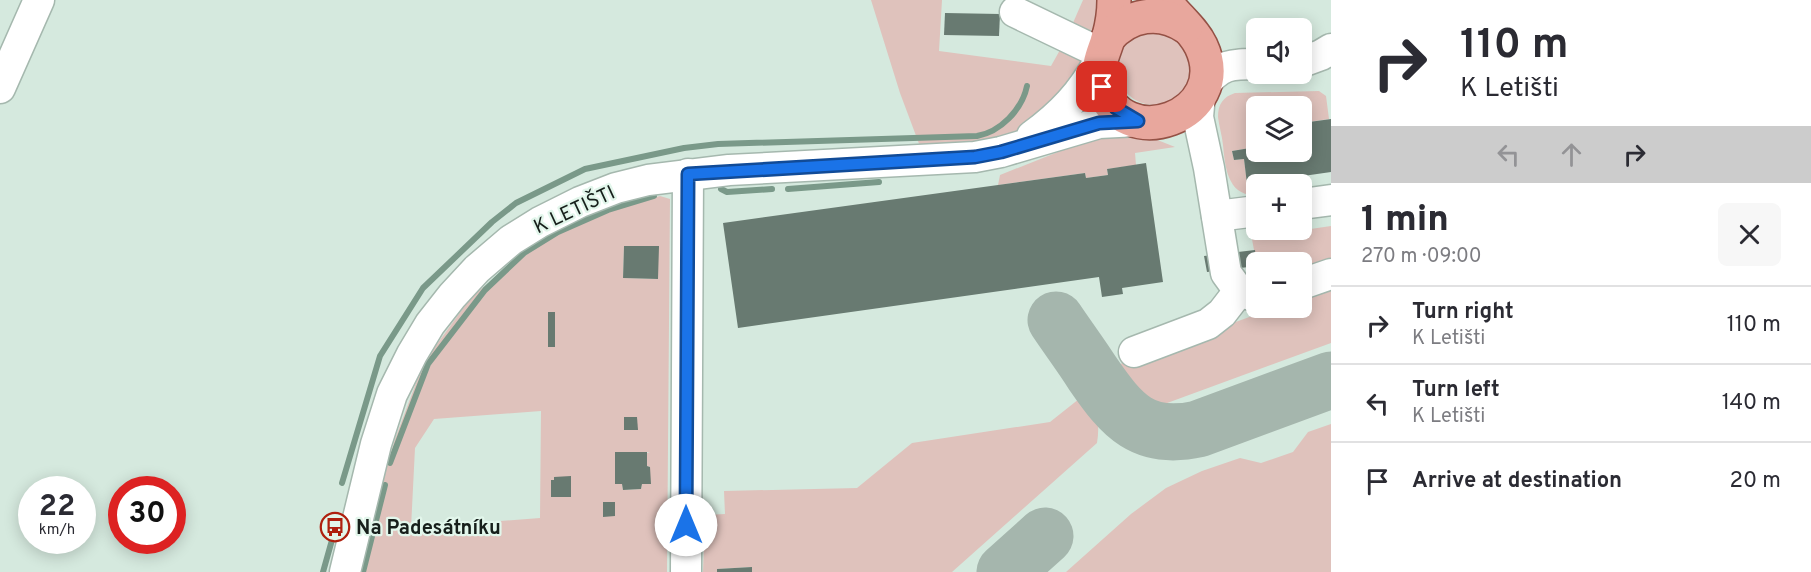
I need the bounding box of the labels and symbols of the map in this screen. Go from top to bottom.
pin [1076,61,1127,112]
street label: K LETIŠTI [529,179,620,241]
speed limit sign: 30 [108,476,186,554]
position arrow [654,493,718,557]
bus stop icon: Na Padesátníku [319,511,351,543]
place label: Na Padesátníku [356,516,501,542]

